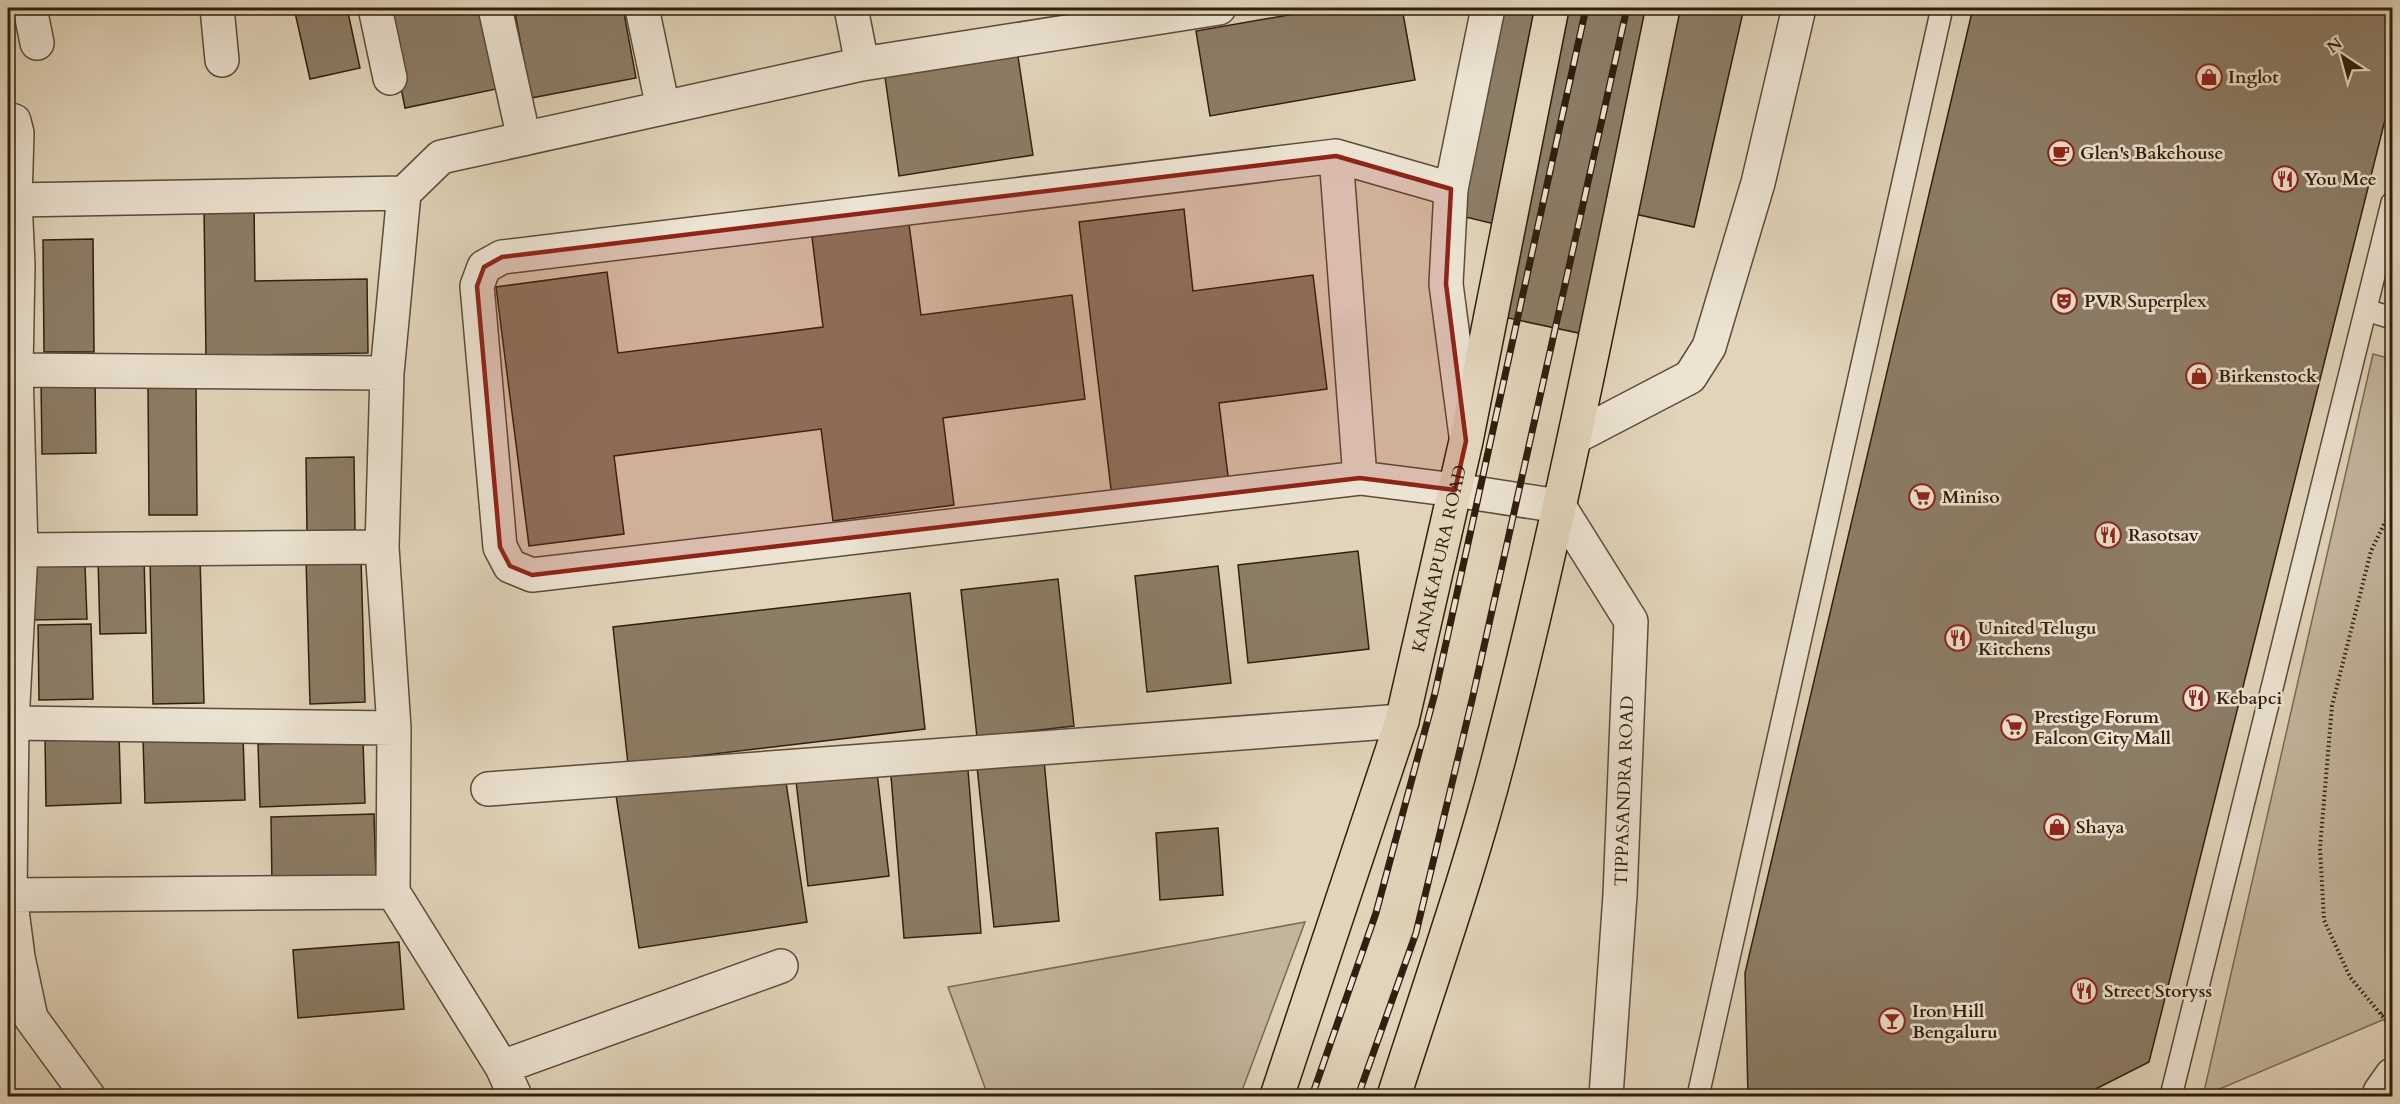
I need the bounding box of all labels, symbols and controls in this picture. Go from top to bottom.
north arrow [2313,27,2373,87]
text: N [2323,33,2347,59]
shop icon: Inglot [2194,62,2224,92]
place label: Inglot [2228,65,2279,90]
cafe icon: Glen's Bakehouse [2046,138,2076,168]
place label: Glen's Bakehouse [2080,141,2224,166]
restaurant icon: You Mee [2270,164,2300,194]
place label: You Mee [2304,167,2377,192]
theatre icon: PVR Superplex [2049,286,2079,316]
place label: PVR Superplex [2084,289,2207,314]
shop icon: Birkenstock [2184,361,2214,391]
place label: Birkenstock [2218,364,2318,389]
street label: KANAKAPURA ROAD [1406,462,1473,655]
supermarket icon: Miniso [1907,482,1937,512]
place label: Miniso [1942,485,2000,510]
restaurant icon: Rasotsav [2093,520,2123,550]
place label: Rasotsav [2128,523,2199,548]
place label: United Telugu Kitchens [1978,616,2097,662]
restaurant icon: United Telugu Kitchens [1943,623,1973,653]
restaurant icon: Kebapci [2181,683,2211,713]
place label: Kebapci [2216,686,2282,711]
street label: TIPPASANDRA ROAD [1609,695,1640,887]
place label: Prestige Forum Falcon City Mall [2034,705,2171,751]
supermarket icon: Prestige Forum Falcon City Mall [1999,712,2029,742]
shop icon: Shaya [2042,812,2072,842]
place label: Shaya [2076,815,2124,840]
restaurant icon: Street Storyss [2069,976,2099,1006]
place label: Street Storyss [2104,979,2212,1004]
place label: Iron Hill Bengaluru [1912,999,1998,1045]
bar icon: Iron Hill Bengaluru [1877,1006,1907,1036]

